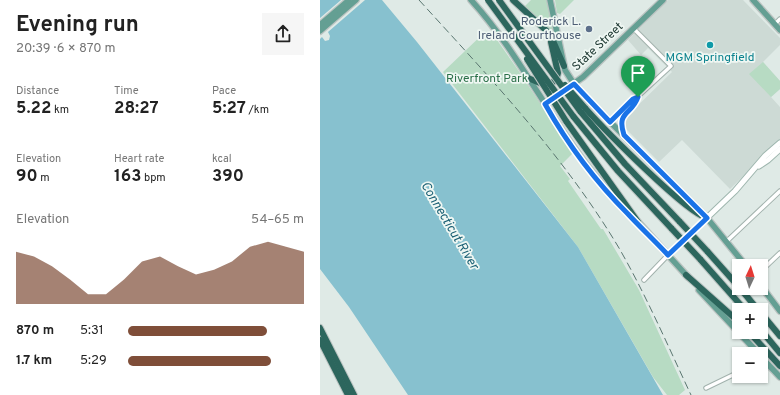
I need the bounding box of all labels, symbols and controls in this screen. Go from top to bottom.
text: Evening run [16,12,139,39]
button: share [262,13,304,55]
place label: Roderick L. Ireland Courthouse [478,14,581,44]
street label: State Street [569,19,627,75]
marker: Roderick L. Ireland Courthouse [584,24,594,34]
marker: MGM Springfield [705,40,715,50]
text: 20:39 · 6 × 870 m [16,41,116,57]
place label: MGM Springfield [665,50,755,66]
pin [621,56,655,97]
icon: arrive [627,62,649,84]
park label: Riverfront Park [446,71,528,87]
text: Distance [16,84,59,98]
text: Time [114,84,139,98]
text: Pace [212,84,236,98]
text: 5.22 [16,98,51,120]
text: 28:27 [114,98,159,120]
text: 5:27 [212,98,246,120]
text: km [51,103,69,117]
text: /km [246,103,269,117]
text: Elevation [16,152,61,166]
text: Heart rate [114,152,164,166]
text: kcal [212,152,232,166]
text: 90 [16,166,38,188]
text: 163 [114,166,141,188]
text: 390 [212,166,244,188]
text: m [38,171,50,185]
text: bpm [141,171,166,185]
water label: Connecticut River [416,179,482,274]
text: Elevation [16,212,69,228]
text: 54–65 m [251,212,304,228]
north arrow [732,259,768,295]
map controls [732,259,768,383]
button: + [732,303,768,339]
text: 870 m [16,323,54,339]
text: 5:31 [80,323,104,339]
button: − [732,347,768,383]
text: 1.7 km [16,353,52,369]
text: 5:29 [80,353,107,369]

